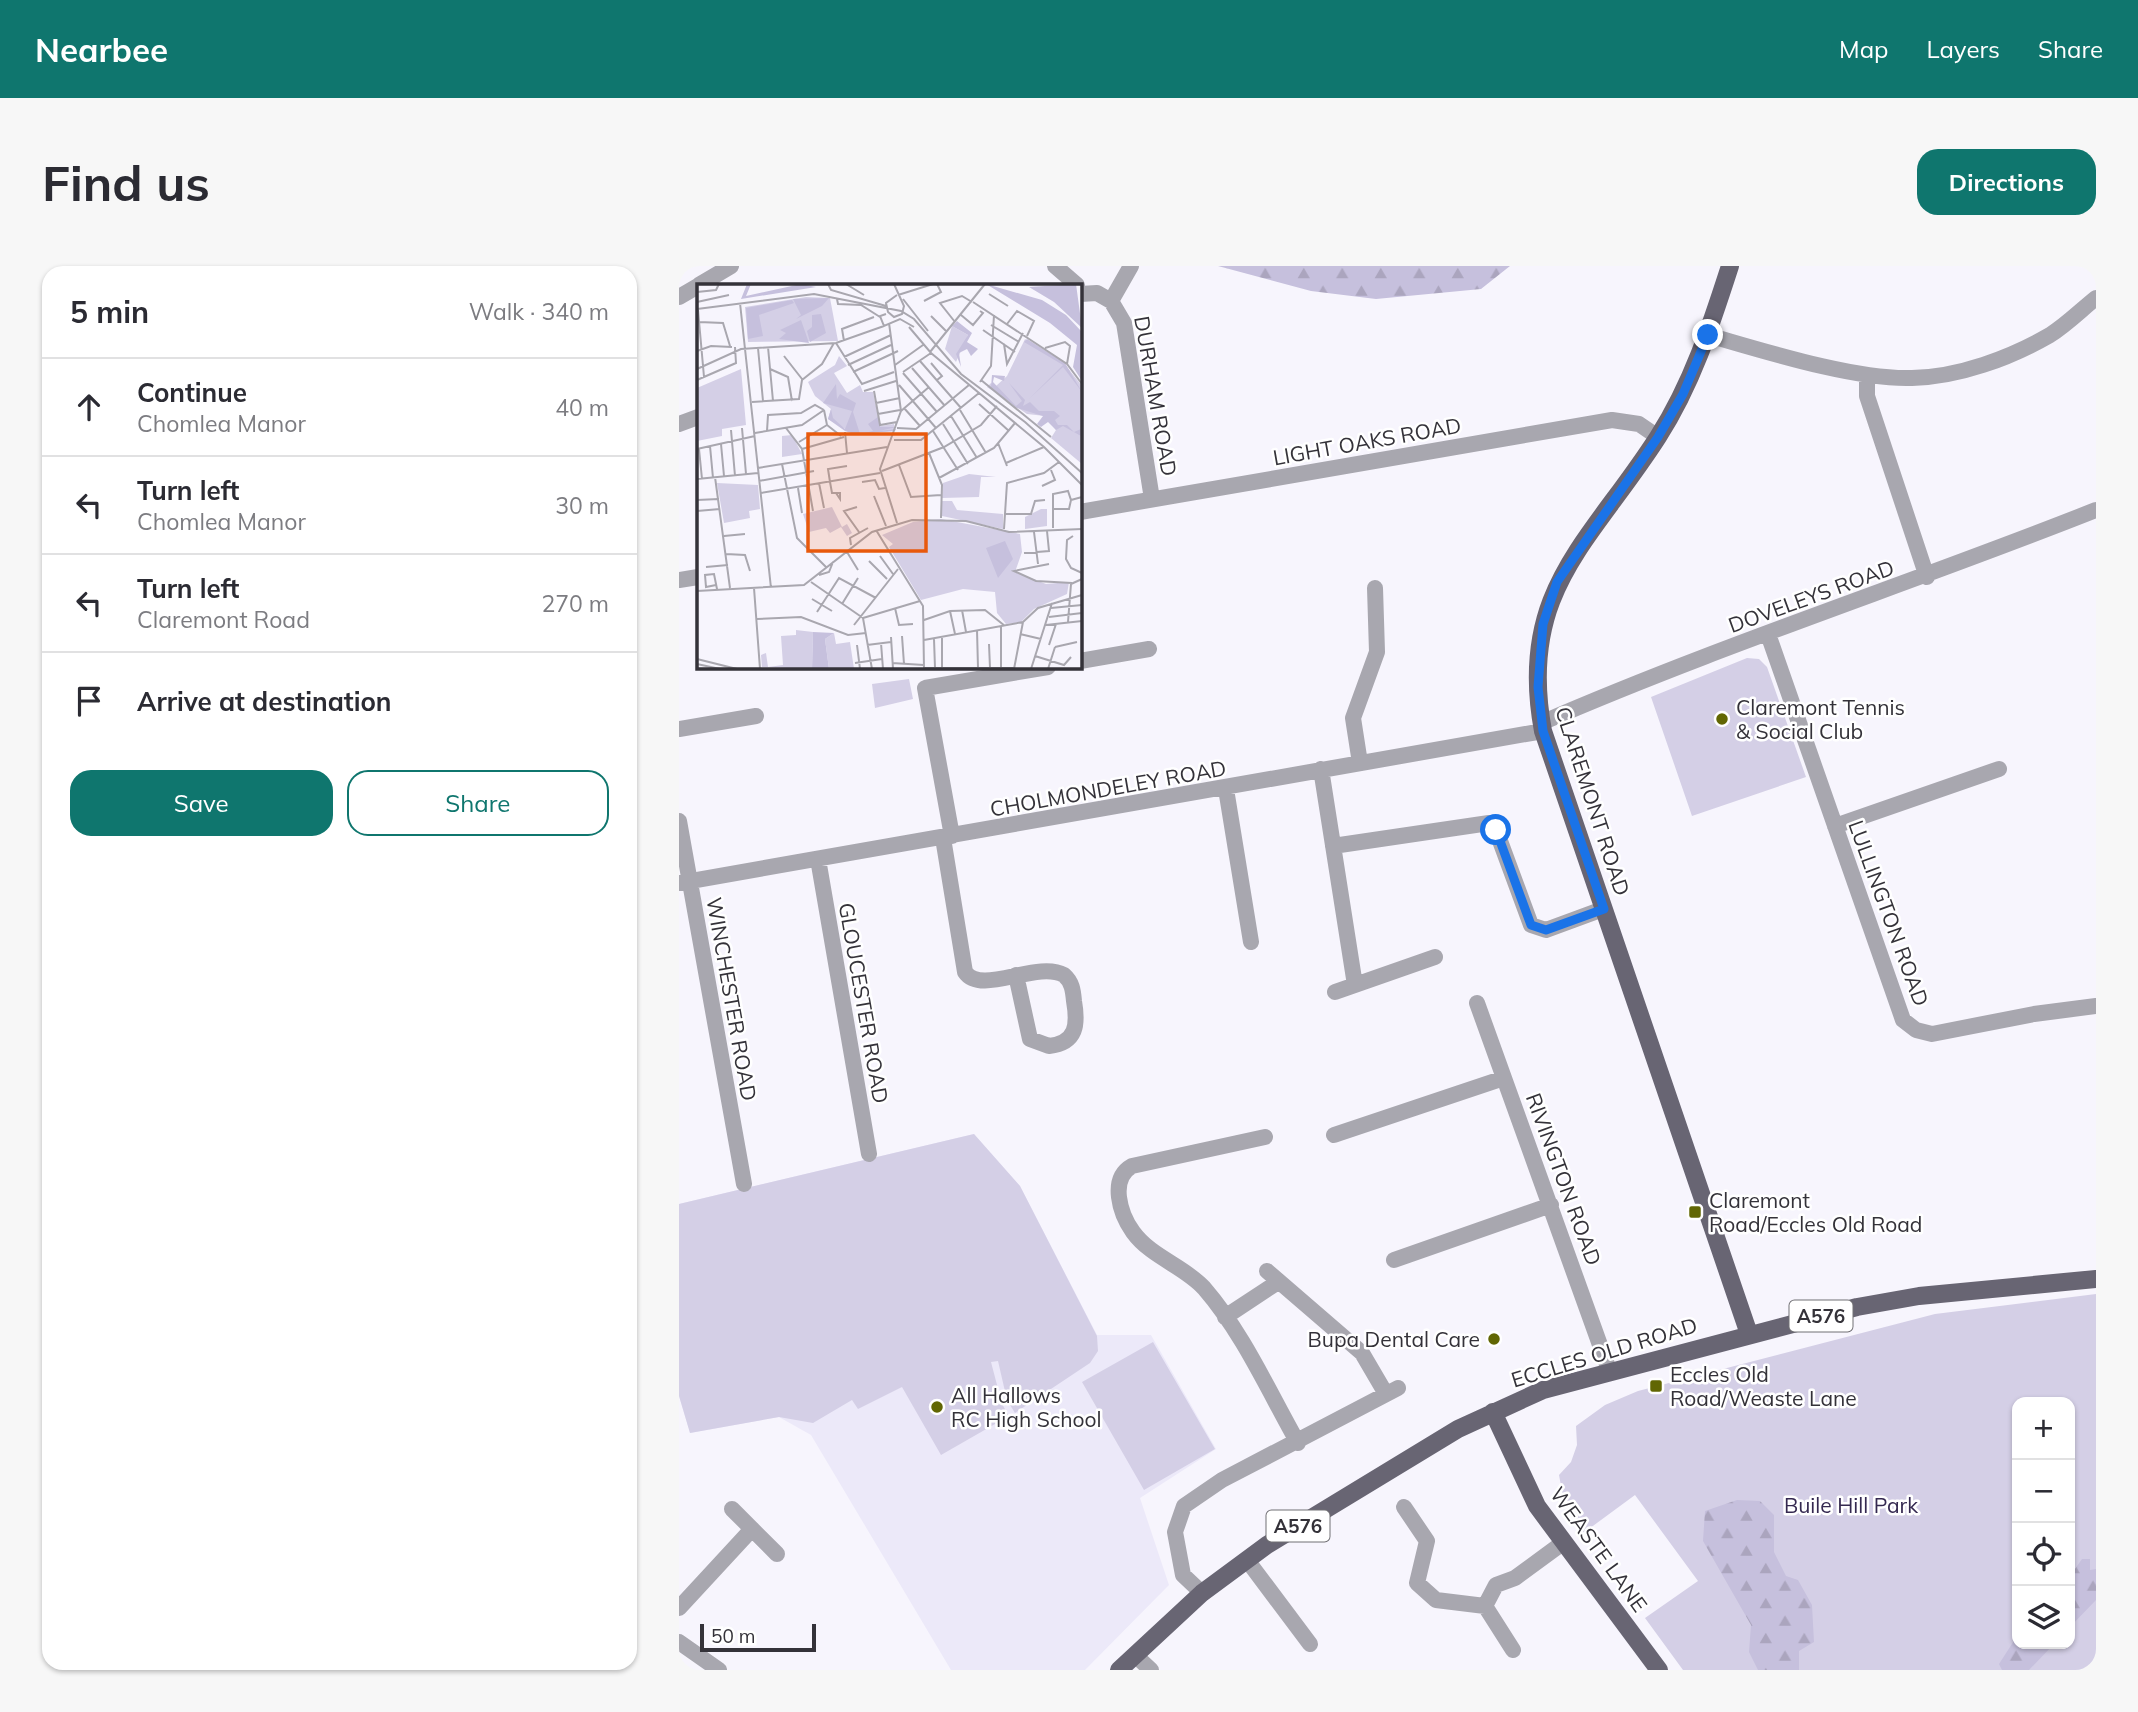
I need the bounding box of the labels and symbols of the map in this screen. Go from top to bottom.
inset map [697,284,1081,668]
street label: DURHAM ROAD [1129,314,1183,478]
route end [1692,319,1723,350]
street label: LIGHT OAKS ROAD [1271,412,1463,470]
street label: DOVELEYS ROAD [1725,554,1897,638]
place label: Claremont Tennis & Social Club [1736,694,1905,744]
street label: CLAREMONT ROAD [1550,703,1636,899]
marker: Claremont Tennis & Social Club [1714,711,1730,727]
street label: CHOLMONDELEY ROAD [988,754,1228,822]
route start [1480,814,1511,845]
street label: LULLINGTON ROAD [1843,816,1935,1010]
street label: WINCHESTER ROAD [701,895,763,1103]
street label: GLOUCESTER ROAD [834,901,894,1105]
street label: RIVINGTON ROAD [1521,1089,1607,1269]
place label: Claremont Road/Eccles Old Road [1709,1187,1922,1237]
marker: Claremont Road/Eccles Old Road [1687,1204,1703,1220]
road number: A576 [1789,1300,1853,1332]
street label: ECCLES OLD ROAD [1508,1311,1700,1393]
place label: Bupa Dental Care [1308,1326,1480,1352]
marker: Bupa Dental Care [1486,1331,1502,1347]
place label: Eccles Old Road/Weaste Lane [1670,1361,1857,1411]
marker: Eccles Old Road/Weaste Lane [1648,1378,1664,1394]
place label: All Hallows RC High School [951,1382,1102,1432]
marker: All Hallows RC High School [929,1399,945,1415]
street label: WEASTE LANE [1545,1481,1653,1617]
park label: Buile Hill Park [1784,1492,1918,1518]
road number: A576 [1267,1510,1329,1542]
scale bar [700,1621,815,1653]

